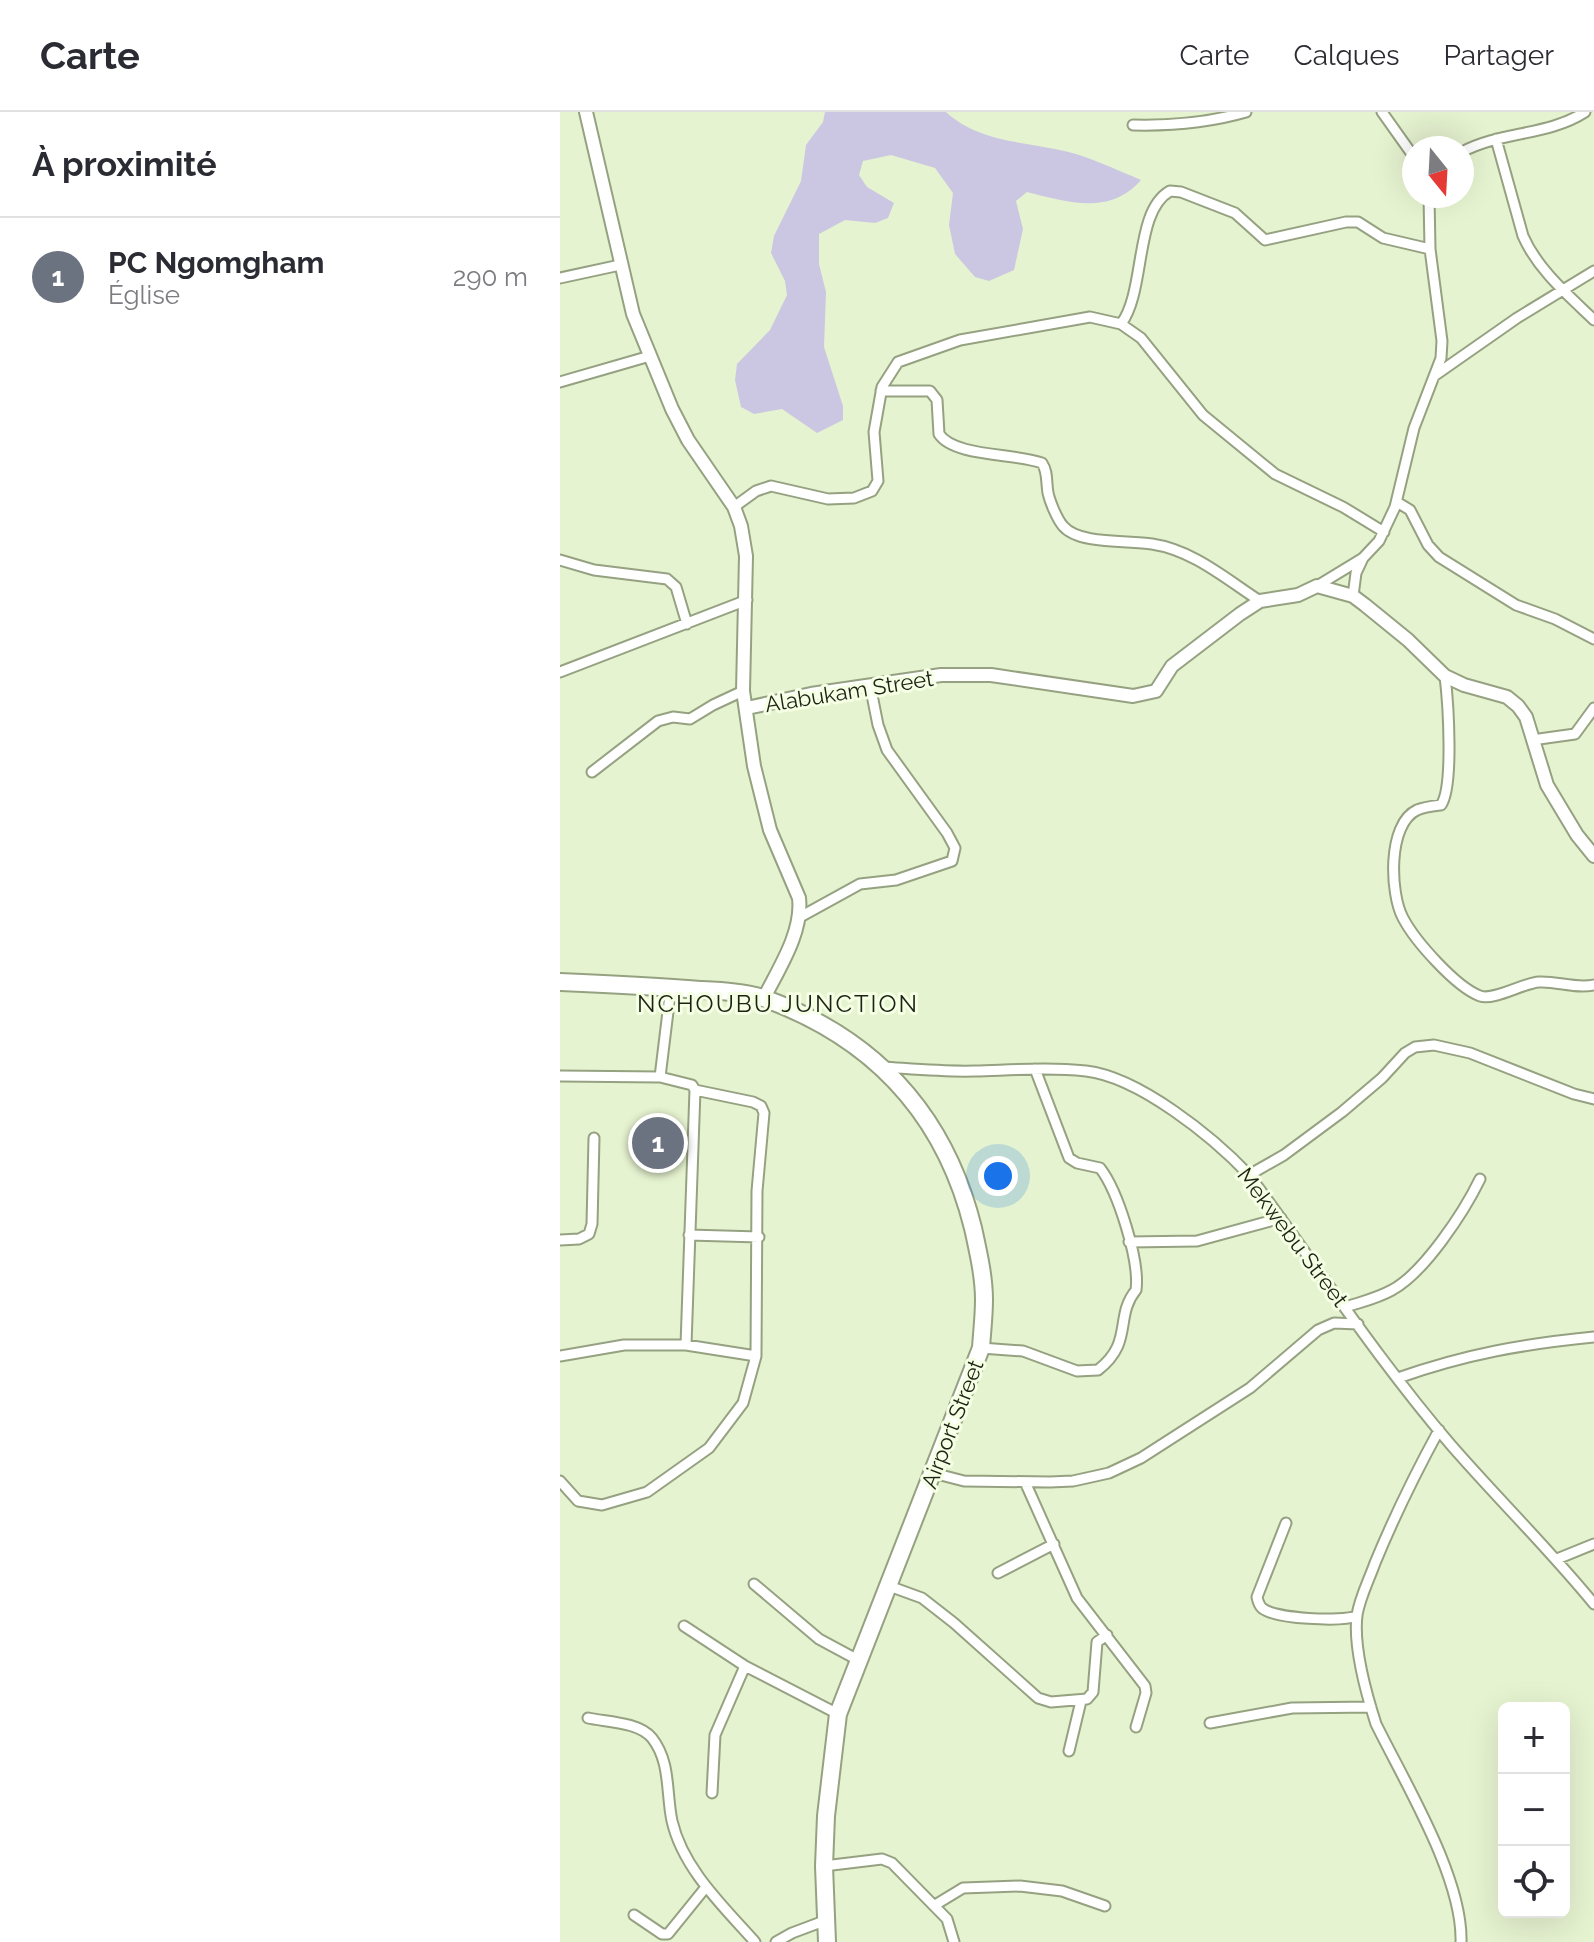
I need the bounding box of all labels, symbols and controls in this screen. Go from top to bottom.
text: Carte [40,33,140,78]
text: Carte [1180,39,1249,72]
text: Calques [1293,39,1399,72]
text: Partager [1443,39,1554,72]
north arrow [1402,136,1474,208]
text: À proximité [32,144,217,184]
text: PC Ngomgham [108,245,325,280]
text: 1 [52,262,64,292]
text: 290 m [453,262,528,292]
text: Église [108,280,180,310]
street label: Alabukam Street [763,665,936,717]
district label: NCHOUBU JUNCTION [637,989,919,1018]
pin: 1 [632,1113,684,1173]
your location [978,1156,1018,1196]
street label: Mekwebu Street [1232,1162,1354,1312]
street label: Airport Street [916,1355,989,1492]
map controls [1498,1702,1570,1918]
button: + [1498,1702,1570,1774]
button: − [1498,1774,1570,1846]
button: locate [1498,1846,1570,1918]

